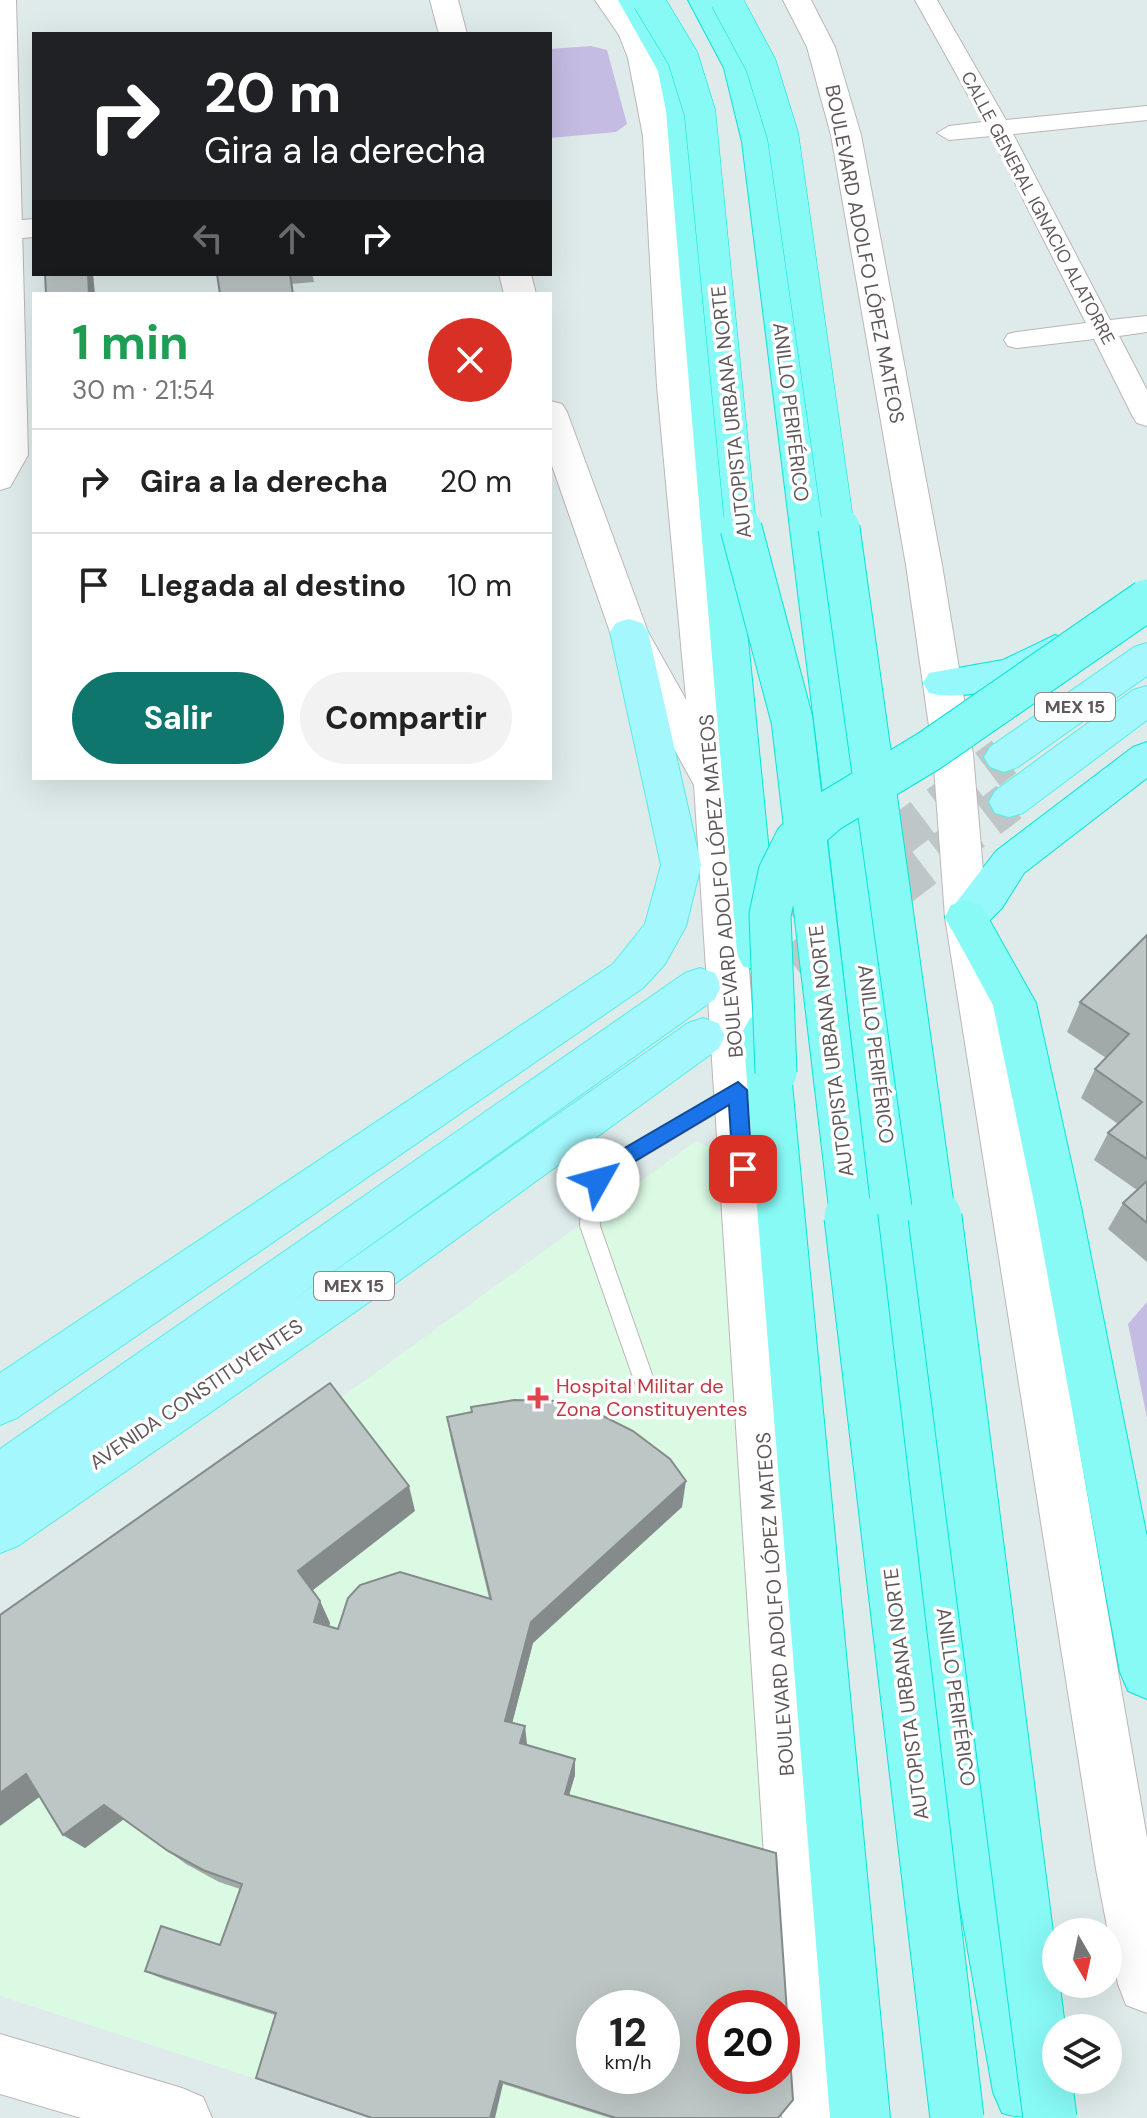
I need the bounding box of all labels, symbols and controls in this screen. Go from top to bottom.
text: 20 m [204,56,341,129]
icon: right [72,64,176,168]
street label: CALLE GENERAL IGNACIO ALATORRE [956,67,1120,349]
street label: BOULEVARD ADOLFO LÓPEZ MATEOS [819,82,911,426]
text: Gira a la derecha [204,127,486,174]
icon: left [186,216,230,260]
icon: ahead [270,216,314,260]
icon: right [354,216,398,260]
street label: AUTOPISTA URBANA NORTE [705,284,757,540]
text: 1 min [72,311,189,374]
button: close [428,318,512,402]
street label: ANILLO PERIFÉRICO [767,321,815,503]
text: 30 m · 21:54 [72,373,214,407]
icon: right [72,459,116,503]
text: Gira a la derecha [140,462,388,501]
text: 20 m [440,462,512,501]
icon: arrive [72,563,116,607]
text: Llegada al destino [140,566,406,605]
text: 10 m [447,566,512,605]
button: Salir [72,672,284,764]
button: Compartir [300,672,512,764]
road number: MEX 15 [1035,693,1115,721]
street label: BOULEVARD ADOLFO LÓPEZ MATEOS [693,713,749,1059]
street label: AUTOPISTA URBANA NORTE [803,923,859,1179]
street label: ANILLO PERIFÉRICO [852,963,900,1145]
pin [709,1135,777,1203]
position arrow [556,1138,640,1222]
icon: arrive [721,1147,765,1191]
road number: MEX 15 [314,1272,394,1300]
street label: AVENIDA CONSTITUYENTES [84,1313,308,1475]
place label: Hospital Militar de Zona Constituyentes [556,1373,748,1422]
marker: Hospital Militar de Zona Constituyentes [527,1387,549,1409]
street label: BOULEVARD ADOLFO LÓPEZ MATEOS [750,1431,800,1777]
street label: AUTOPISTA URBANA NORTE [878,1566,934,1822]
street label: ANILLO PERIFÉRICO [931,1606,981,1788]
north arrow [1042,1918,1122,1998]
map controls [1042,1918,1122,2094]
speed limit sign: 20 [696,1990,800,2094]
text: 12 [609,2006,647,2058]
button: layers [1042,2014,1122,2094]
text: km/h [604,2049,652,2075]

